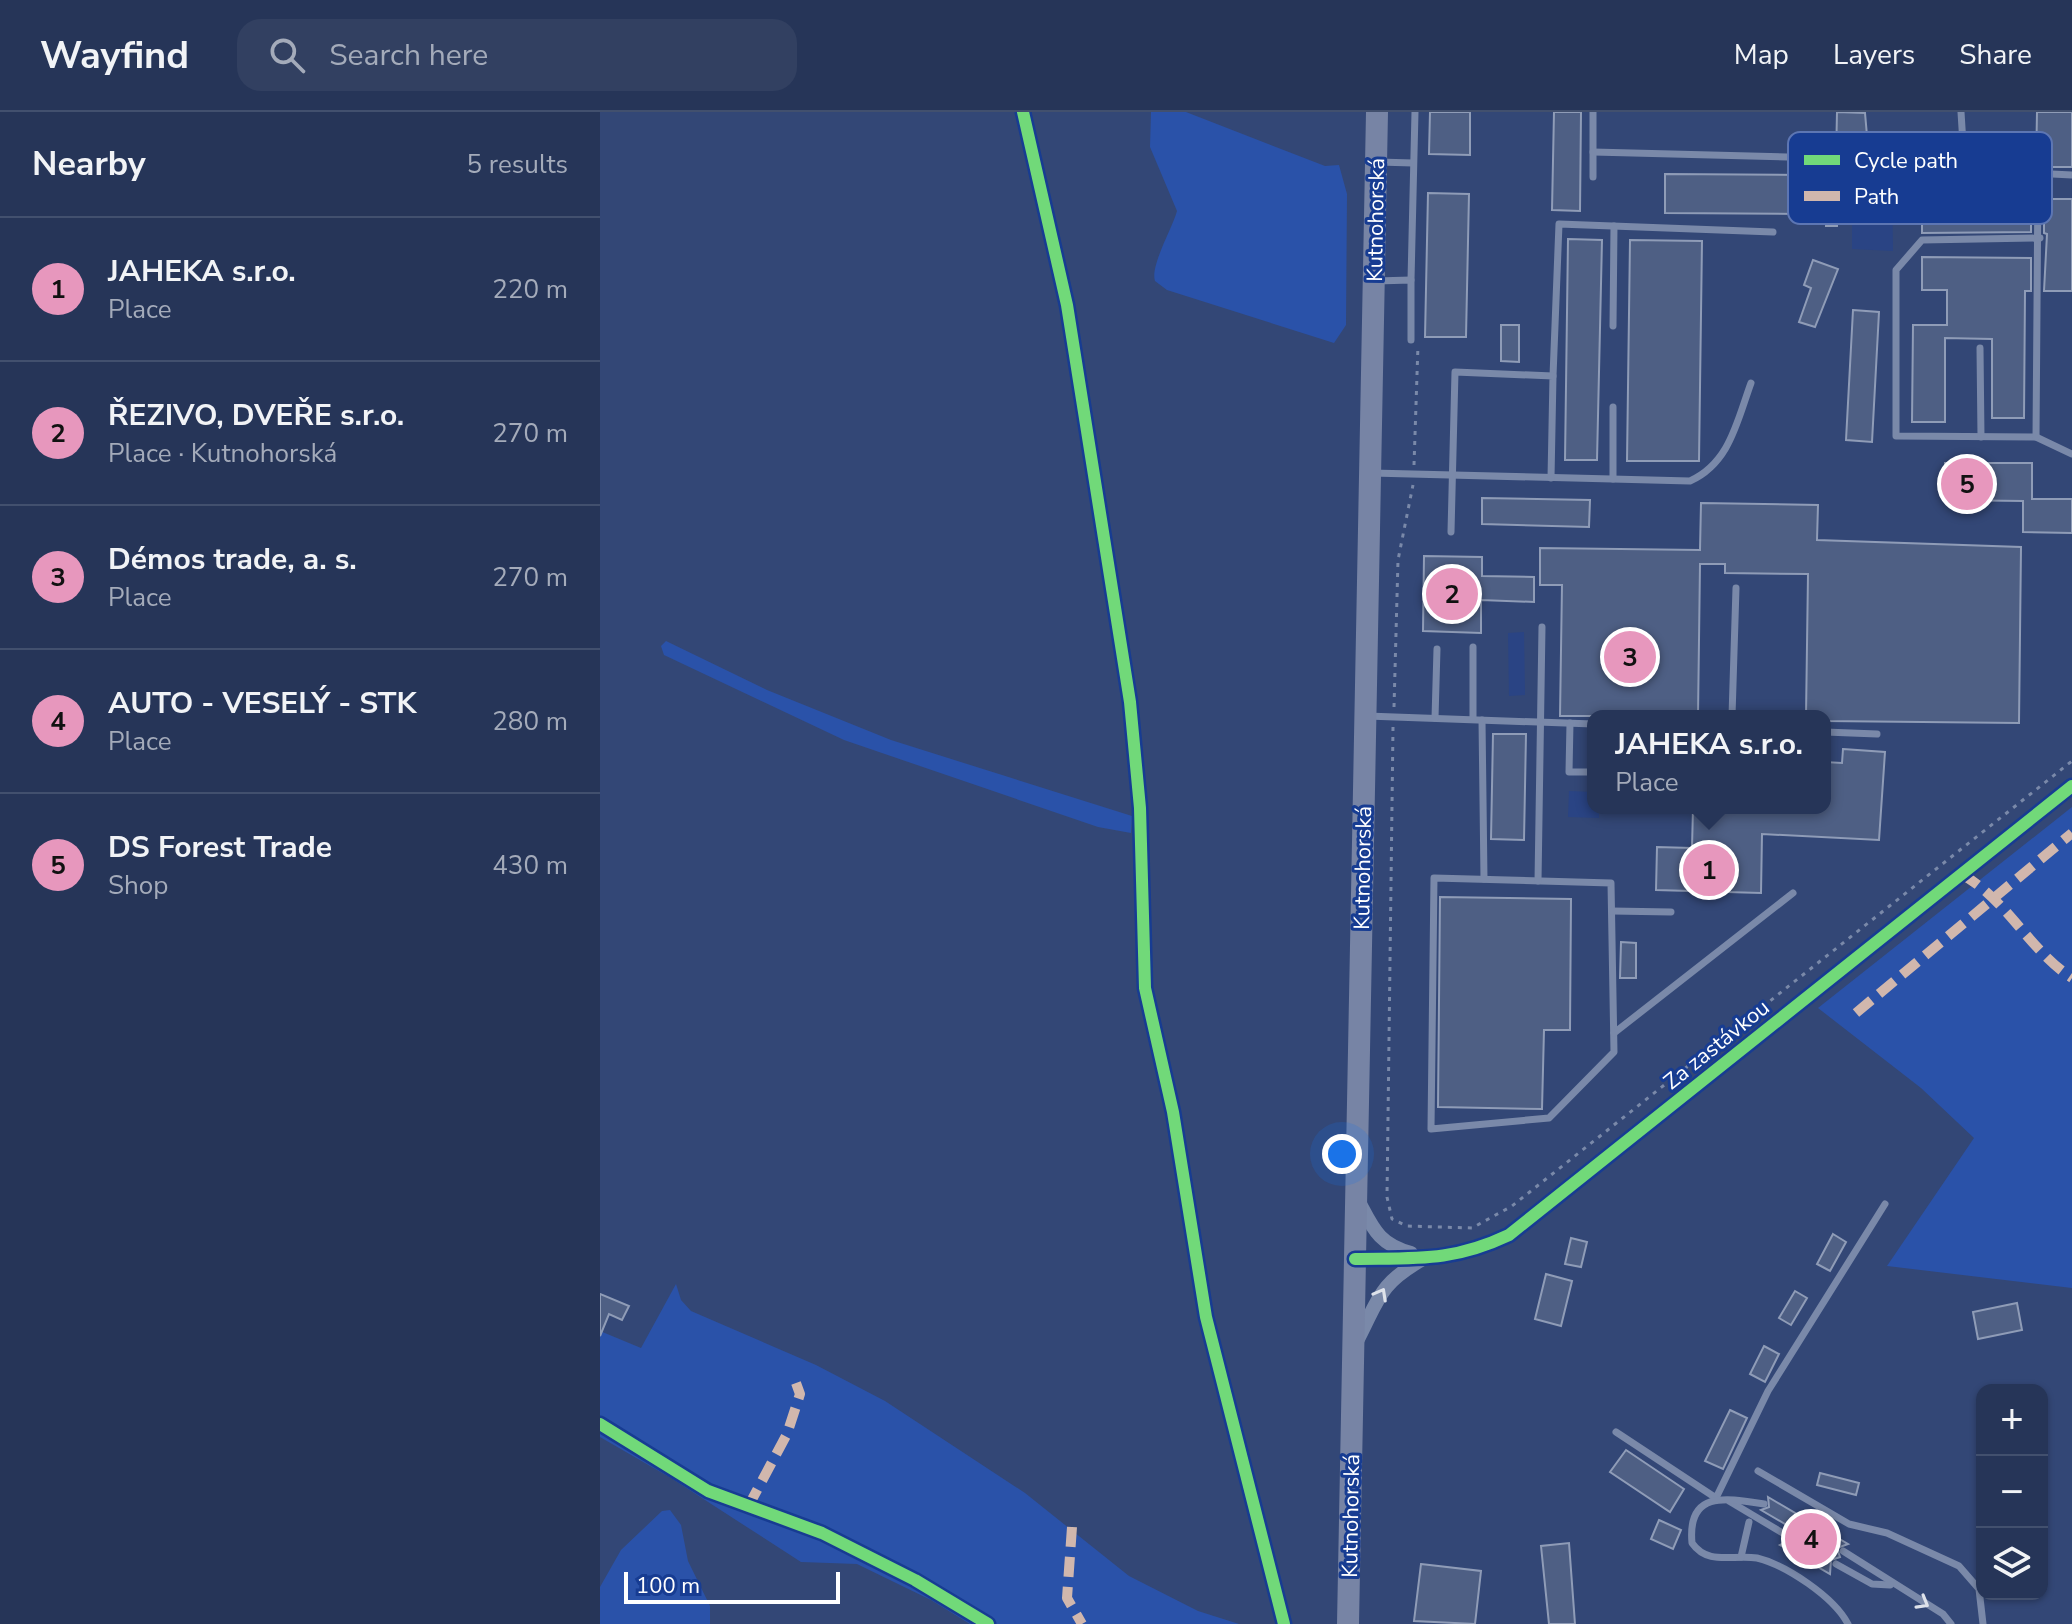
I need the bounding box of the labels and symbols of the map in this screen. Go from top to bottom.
legend [1788,132,2052,224]
text: Cycle path [1854,146,1958,176]
street label: Kutnohorská [1360,158,1392,282]
text: Path [1854,182,1899,212]
pin: 5 [1941,454,1993,514]
pin: 2 [1426,564,1478,624]
pin: 3 [1604,627,1656,687]
street label: Kutnohorská [1347,806,1379,930]
pin: 1 [1683,840,1735,900]
street label: Za zastávkou [1657,993,1776,1097]
your location [1322,1134,1362,1174]
one-way arrow [1371,1289,1387,1303]
street label: Kutnohorská [1335,1454,1367,1578]
pin: 4 [1785,1509,1837,1569]
scale bar [624,1568,840,1604]
one-way arrow [1914,1593,1929,1609]

